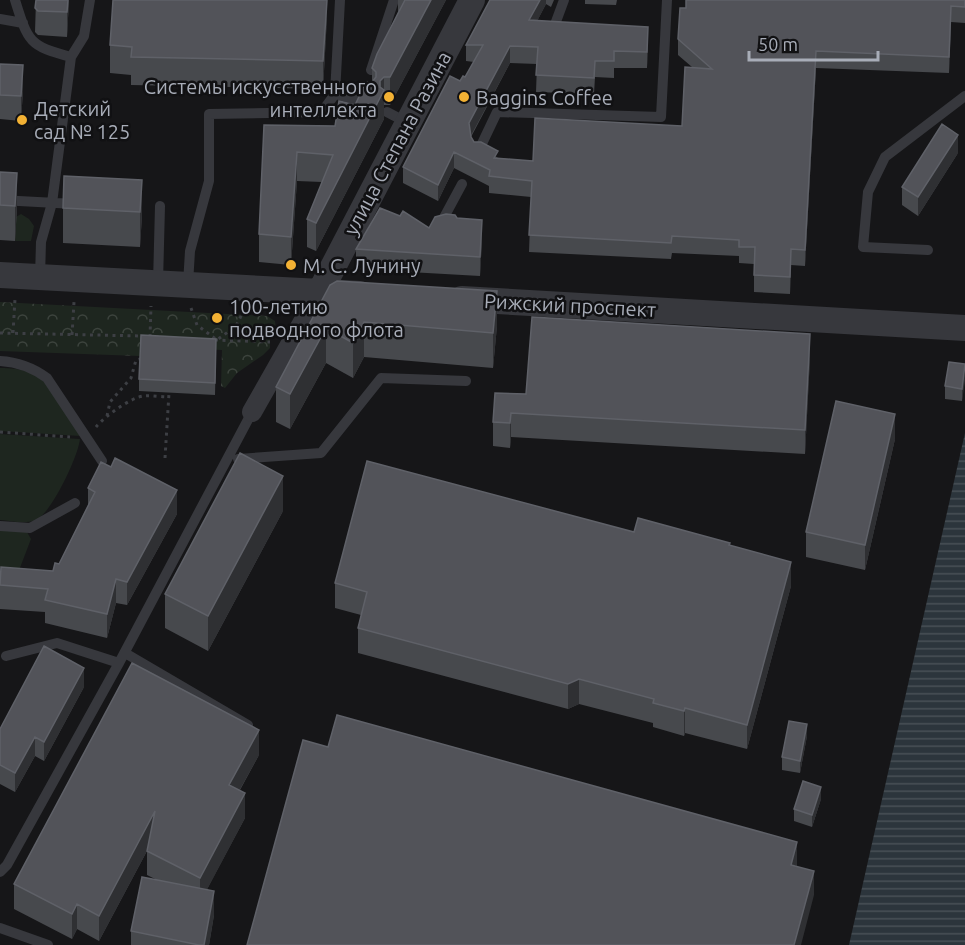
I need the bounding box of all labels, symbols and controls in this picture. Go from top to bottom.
scale bar [749,24,878,62]
text: 50 m [758,34,798,54]
street label: улица Степана Разина [339,47,455,239]
place label: Системы искусственного интеллекта [144,75,377,121]
place label: Baggins Coffee [476,86,613,109]
marker: Системы искусственного интеллекта [382,90,396,104]
marker: Baggins Coffee [457,90,471,104]
place label: Детский сад № 125 [34,97,130,143]
marker: Детский сад № 125 [15,113,29,127]
place label: М. С. Лунину [303,254,421,277]
marker: М. С. Лунину [284,258,298,272]
street label: Рижский проспект [483,289,657,321]
place label: 100-летию подводного флота [229,295,404,341]
marker: 100-летию подводного флота [210,311,224,325]

